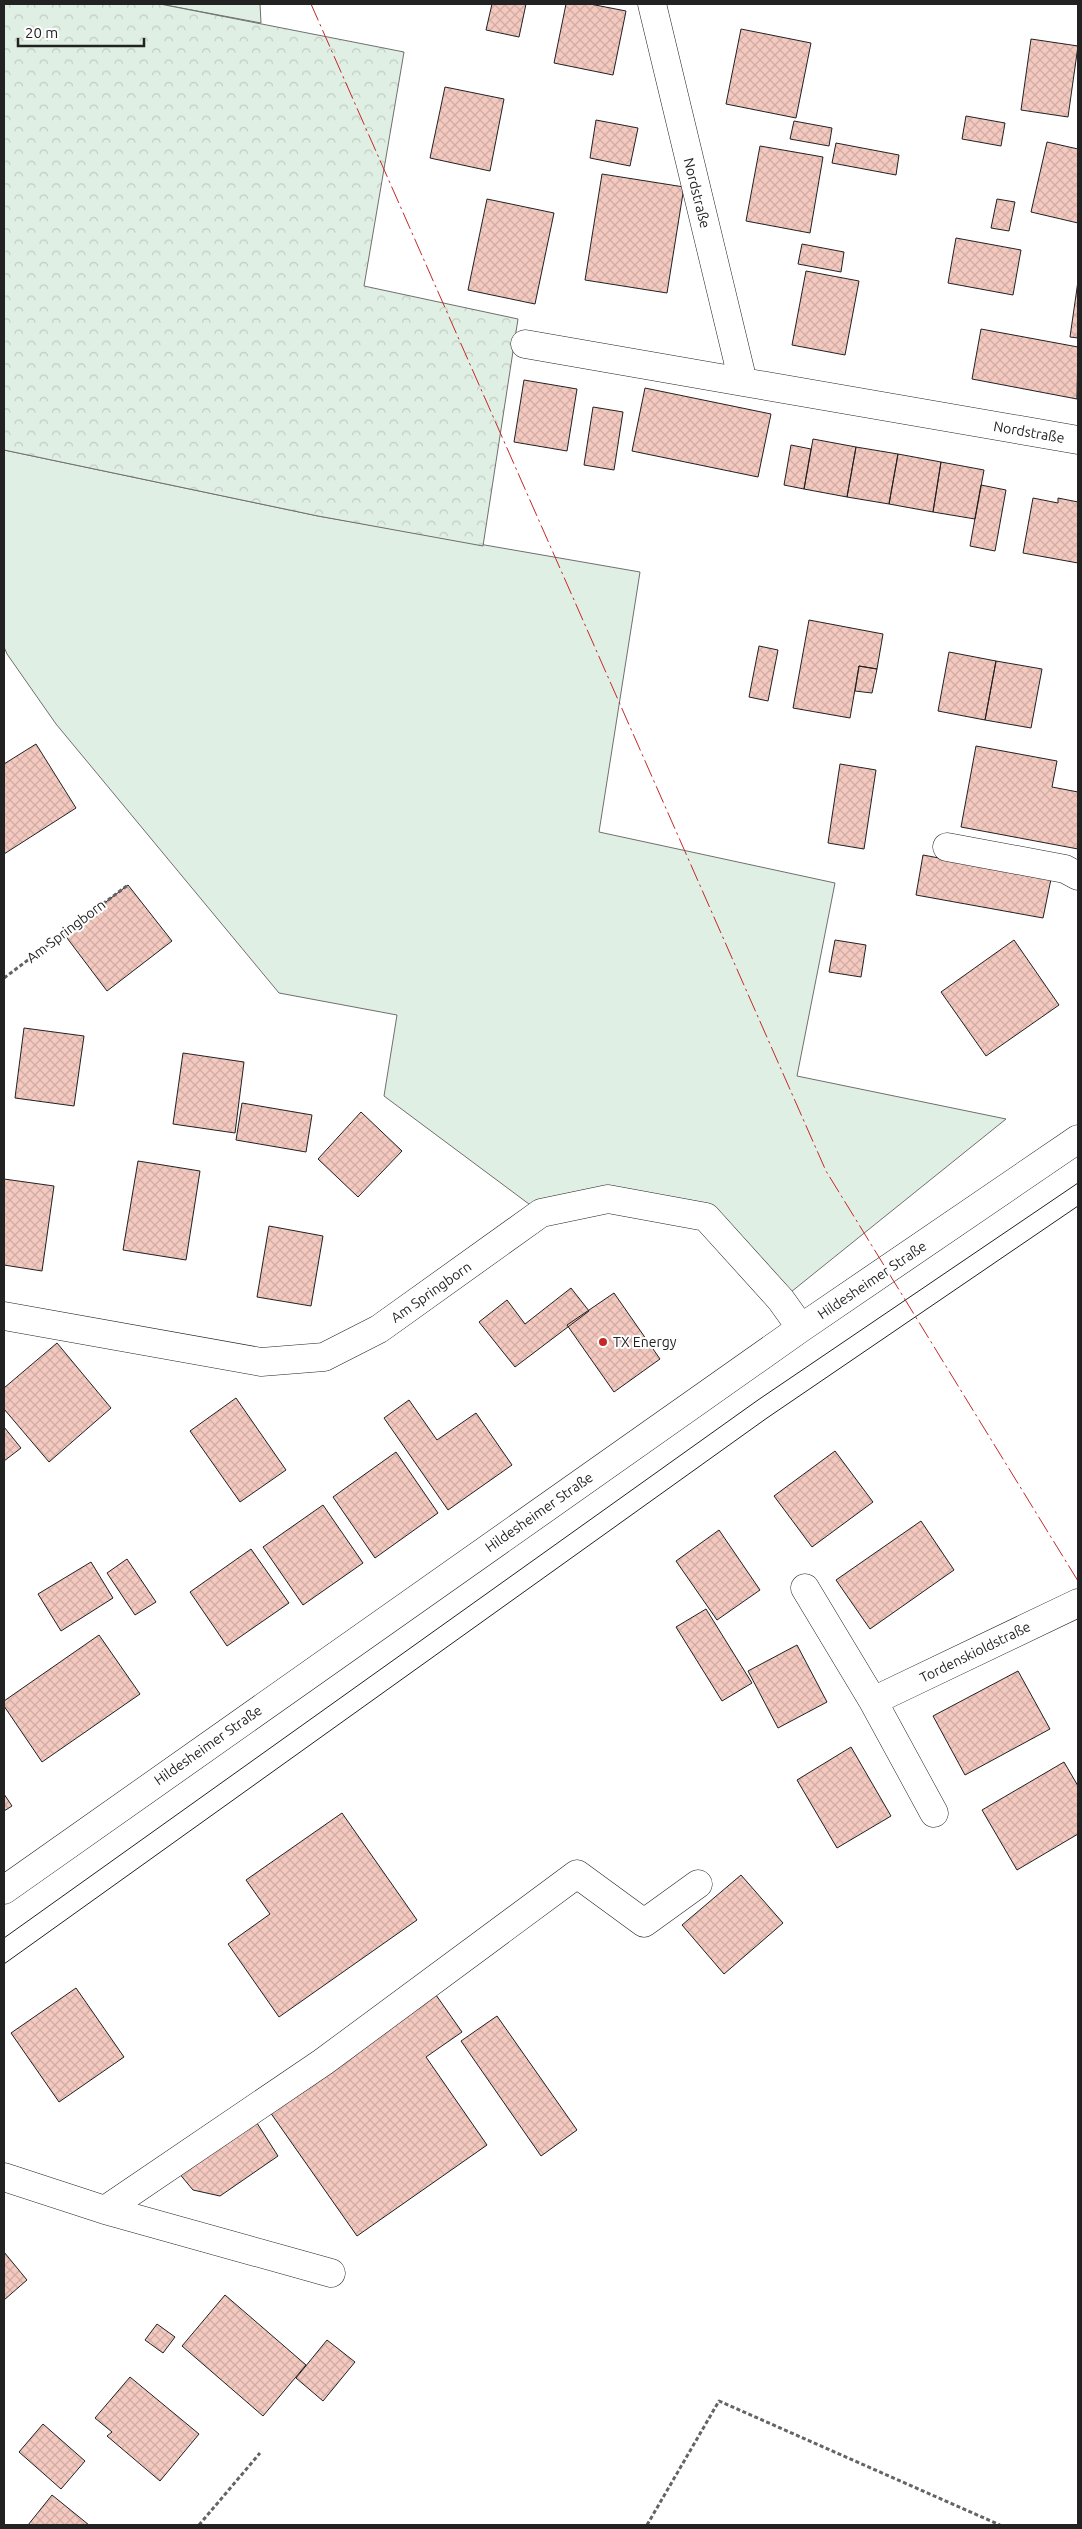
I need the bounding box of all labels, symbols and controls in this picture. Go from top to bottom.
scale bar [18,15,144,47]
text: 20 m [25,24,58,41]
street label: Nordstraße [681,156,713,230]
street label: Nordstraße [992,418,1066,446]
street label: Am Springborn [24,896,108,966]
street label: Hildesheimer Straße [815,1238,929,1322]
street label: Am Springborn [388,1258,474,1326]
place label: TX Energy [613,1334,677,1350]
marker: TX Energy [597,1336,609,1348]
street label: Hildesheimer Straße [482,1469,596,1555]
street label: Tordenskioldstraße [917,1618,1033,1686]
street label: Hildesheimer Straße [151,1702,265,1788]

